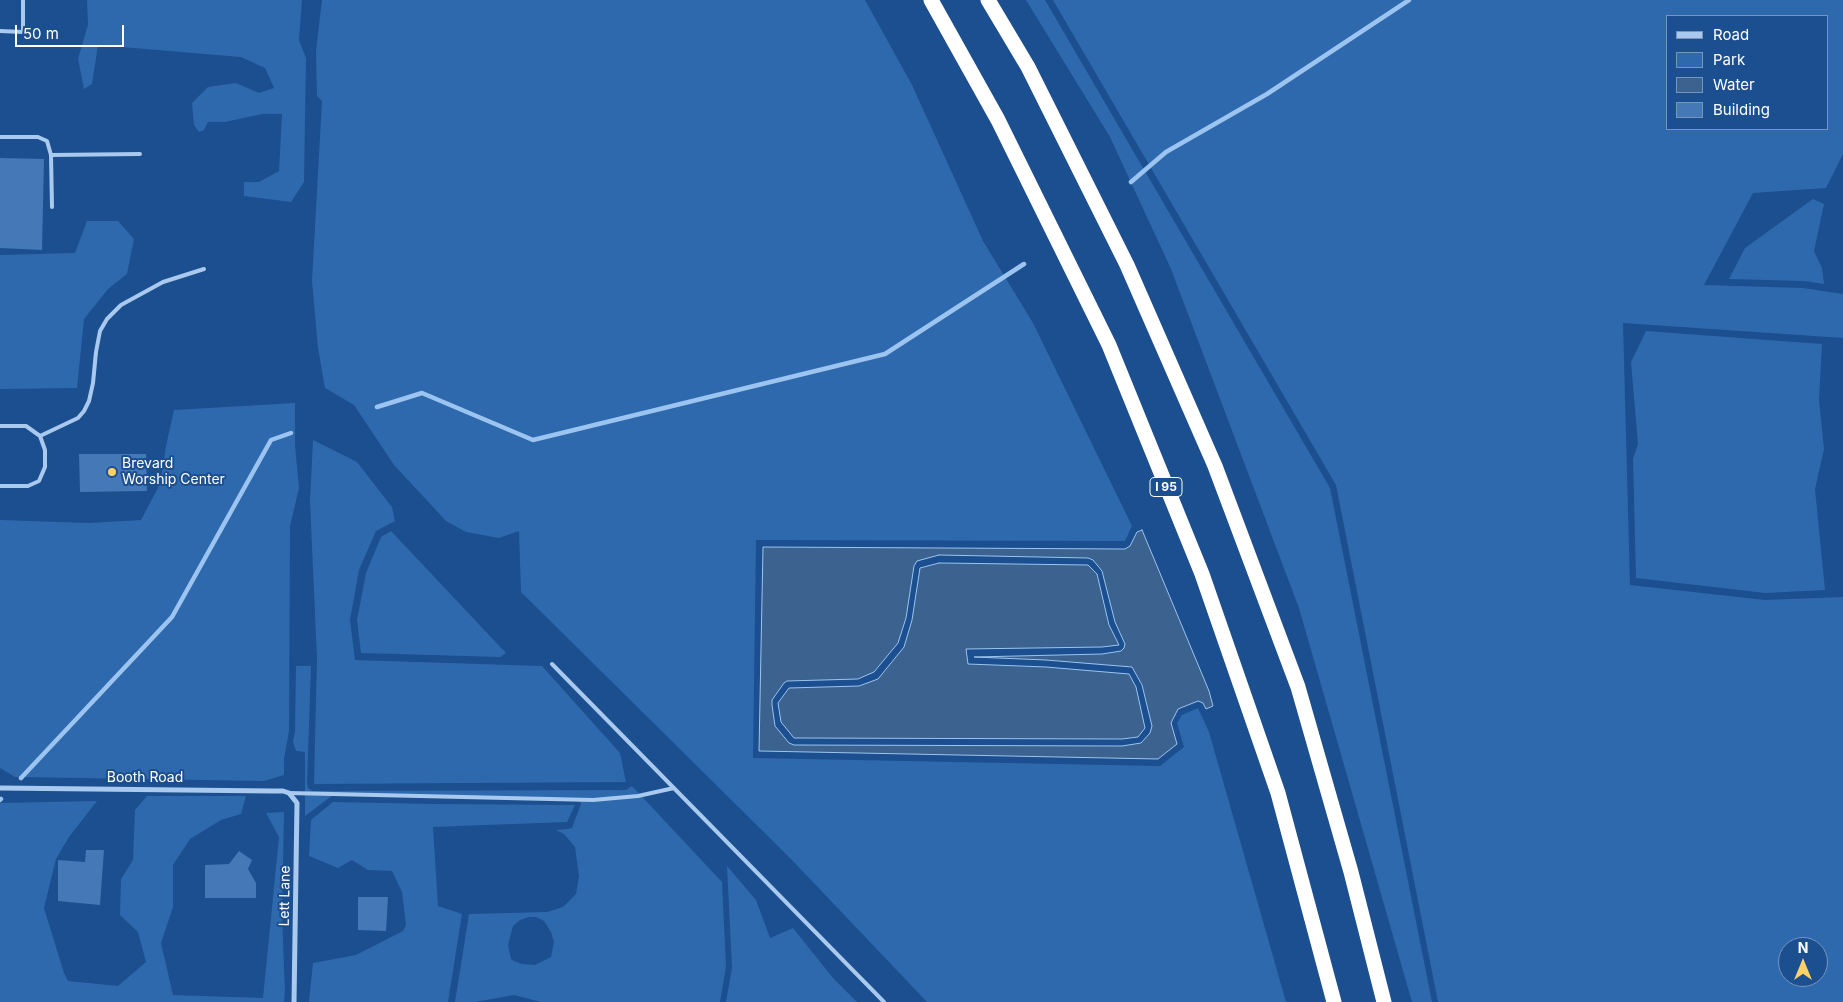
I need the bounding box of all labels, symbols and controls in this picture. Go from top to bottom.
scale bar [18,15,126,47]
legend [1666,15,1828,130]
text: 50 m [23,24,59,43]
text: Road [1713,25,1749,44]
text: Park [1713,50,1745,69]
text: Water [1713,75,1755,94]
text: Building [1713,100,1770,119]
place label: Brevard Worship Center [122,456,225,488]
marker: Brevard Worship Center [106,466,118,478]
road number: I 95 [1150,478,1182,497]
street label: Booth Road [107,770,183,786]
street label: Lett Lane [276,865,294,927]
north arrow [1778,937,1828,987]
text: N [1798,939,1808,956]

